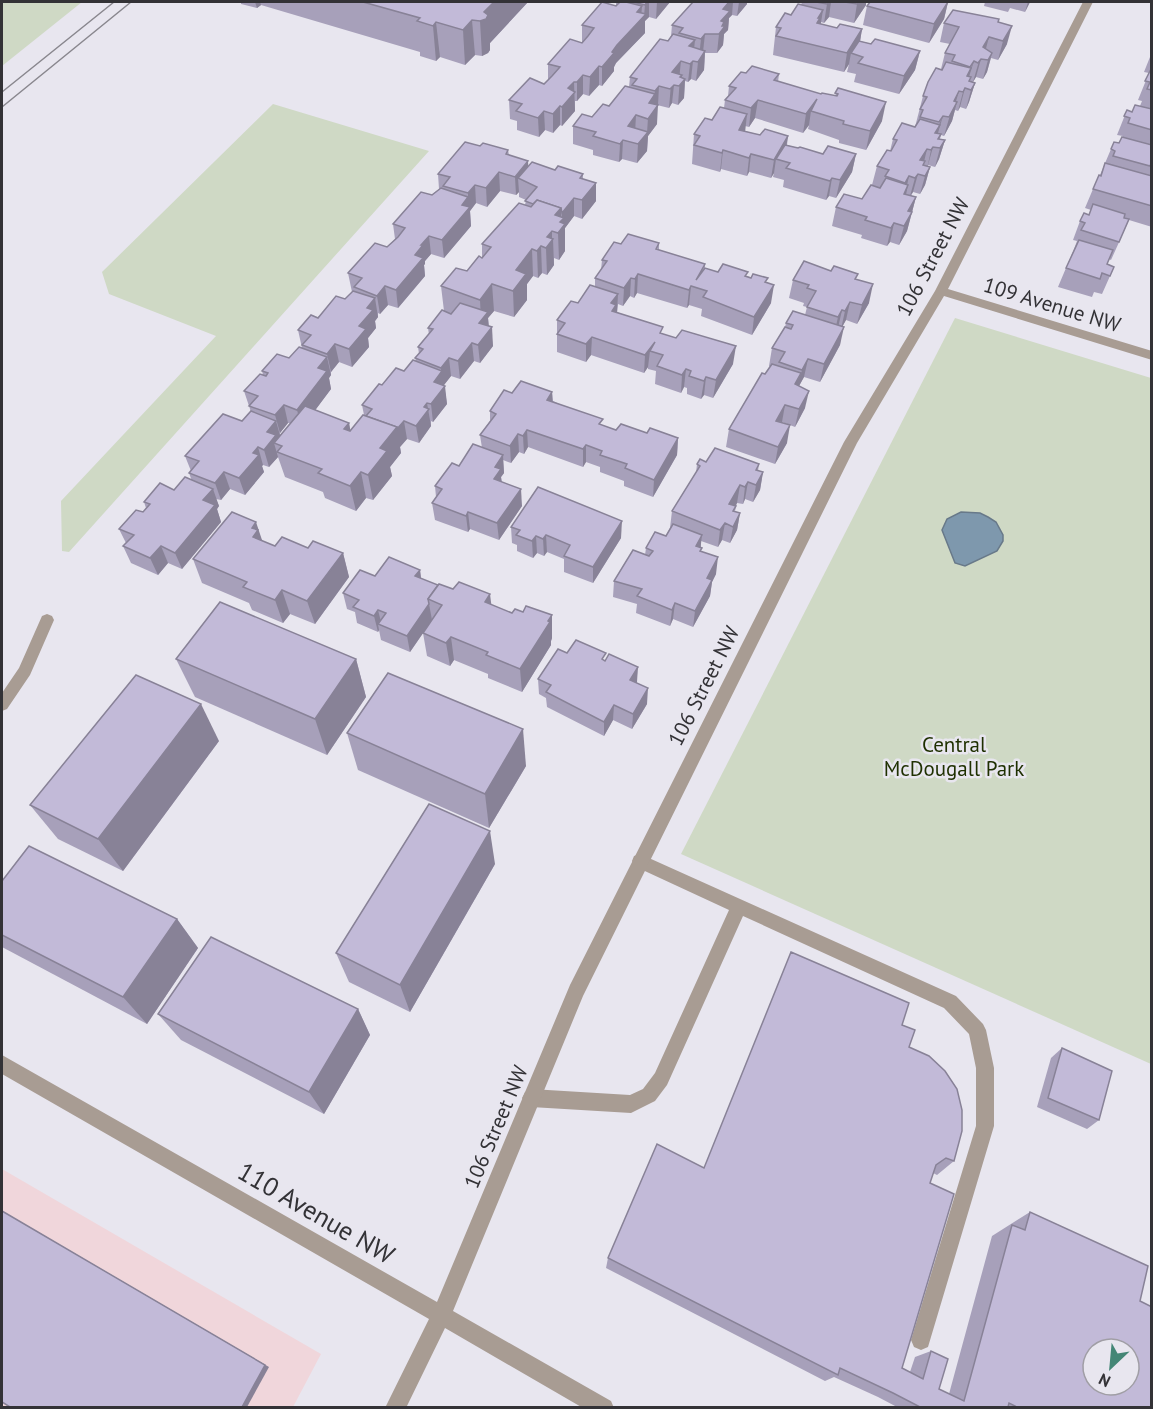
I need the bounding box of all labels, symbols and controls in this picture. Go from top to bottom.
street label: 106 Street NW [890,192,975,321]
street label: 109 Avenue NW [980,271,1125,338]
street label: 106 Street NW [662,621,746,750]
park label: Central McDougall Park [884,731,1024,782]
street label: 106 Street NW [458,1061,534,1192]
street label: 110 Avenue NW [232,1154,401,1271]
north arrow [1081,1337,1141,1397]
text: N [1095,1369,1114,1392]

